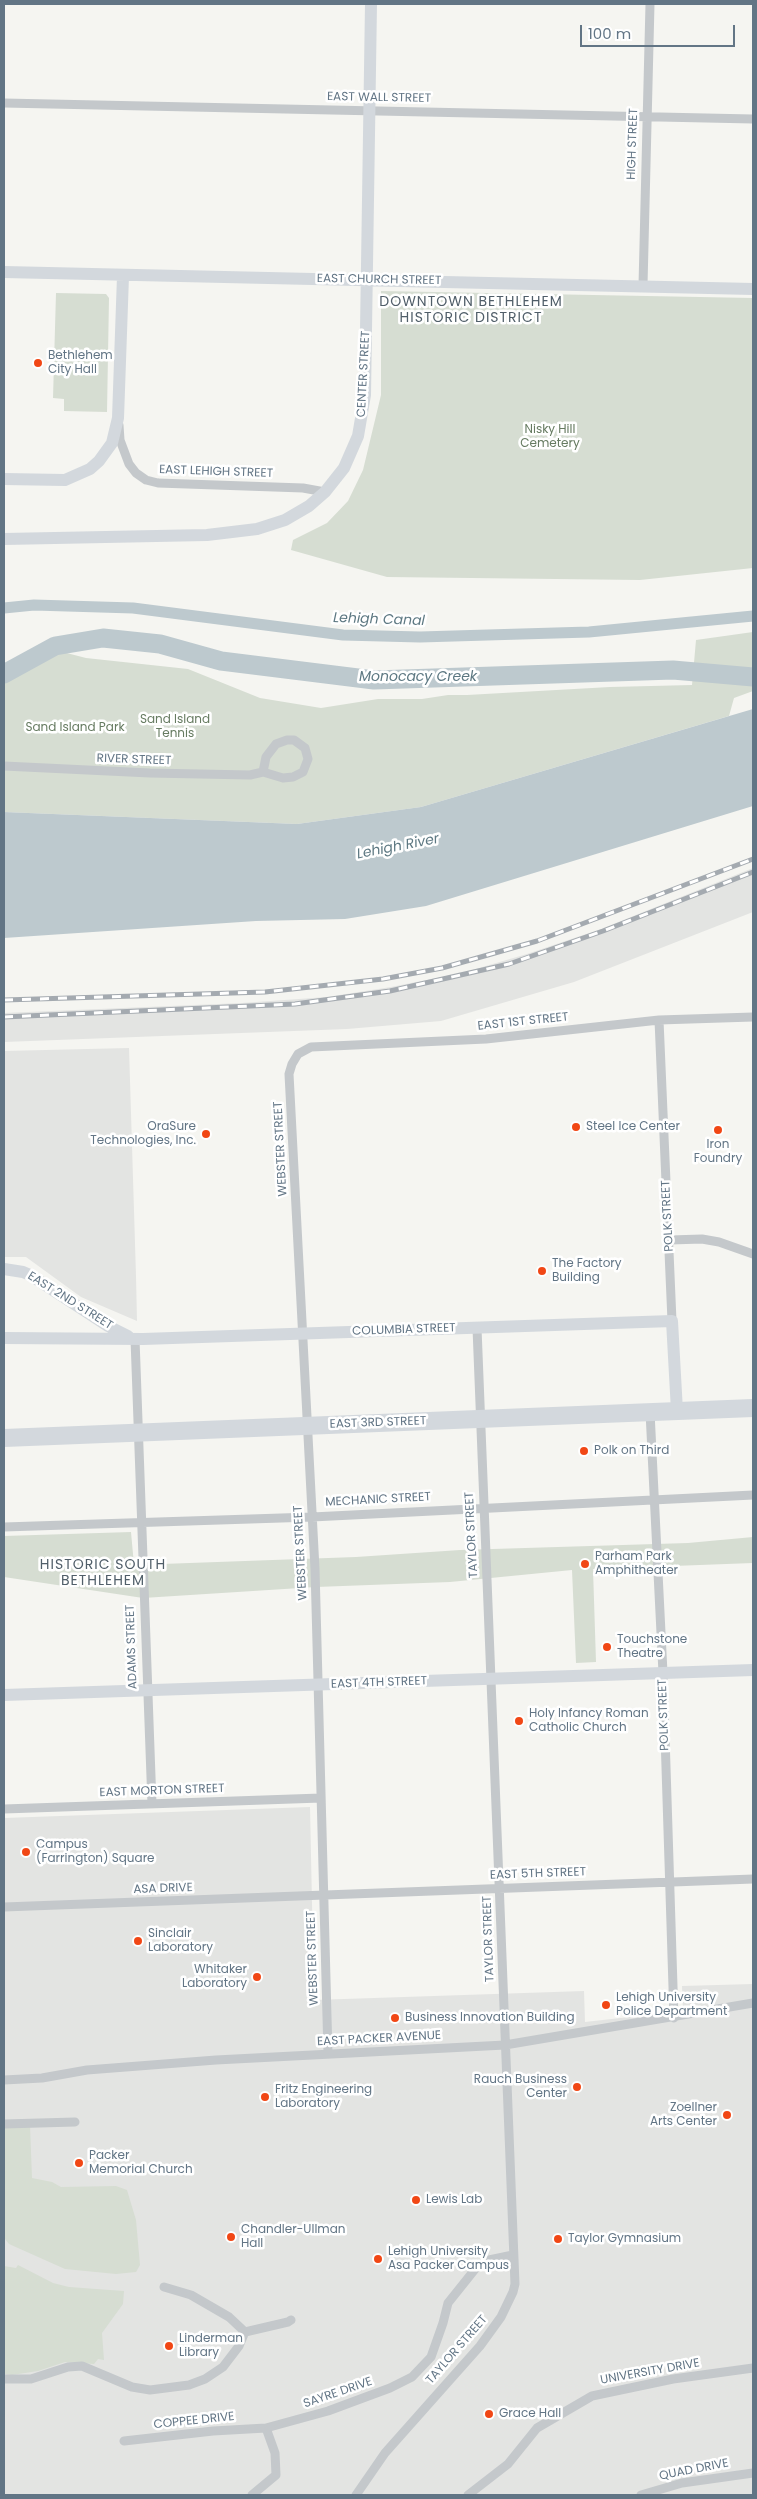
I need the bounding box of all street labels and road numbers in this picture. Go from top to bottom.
street label: EAST WALL STREET [327,90,431,106]
street label: HIGH STREET [625,108,641,180]
street label: EAST CHURCH STREET [317,272,441,288]
street label: CENTER STREET [355,330,373,418]
street label: EAST LEHIGH STREET [159,463,273,481]
street label: RIVER STREET [96,752,172,768]
street label: EAST 1ST STREET [477,1010,569,1034]
street label: WEBSTER STREET [271,1101,291,1197]
street label: POLK STREET [659,1180,677,1252]
street label: EAST 2ND STREET [25,1269,115,1333]
street label: COLUMBIA STREET [352,1321,456,1339]
street label: EAST 3RD STREET [329,1414,427,1432]
street label: MECHANIC STREET [325,1490,431,1510]
street label: TAYLOR STREET [463,1492,481,1578]
street label: WEBSTER STREET [291,1505,311,1601]
street label: ADAMS STREET [123,1604,141,1690]
street label: EAST 4TH STREET [331,1674,427,1692]
street label: POLK STREET [656,1679,672,1751]
street label: EAST MORTON STREET [99,1782,225,1800]
street label: EAST 5TH STREET [490,1865,586,1883]
street label: ASA DRIVE [133,1881,193,1897]
street label: TAYLOR STREET [480,1896,498,1982]
street label: WEBSTER STREET [304,1910,322,2006]
street label: EAST PACKER AVENUE [317,2029,441,2049]
street label: TAYLOR STREET [423,2313,491,2387]
street label: UNIVERSITY DRIVE [599,2356,701,2388]
street label: SAYRE DRIVE [302,2375,374,2411]
street label: COPPEE DRIVE [153,2410,235,2432]
street label: QUAD DRIVE [658,2456,730,2484]

